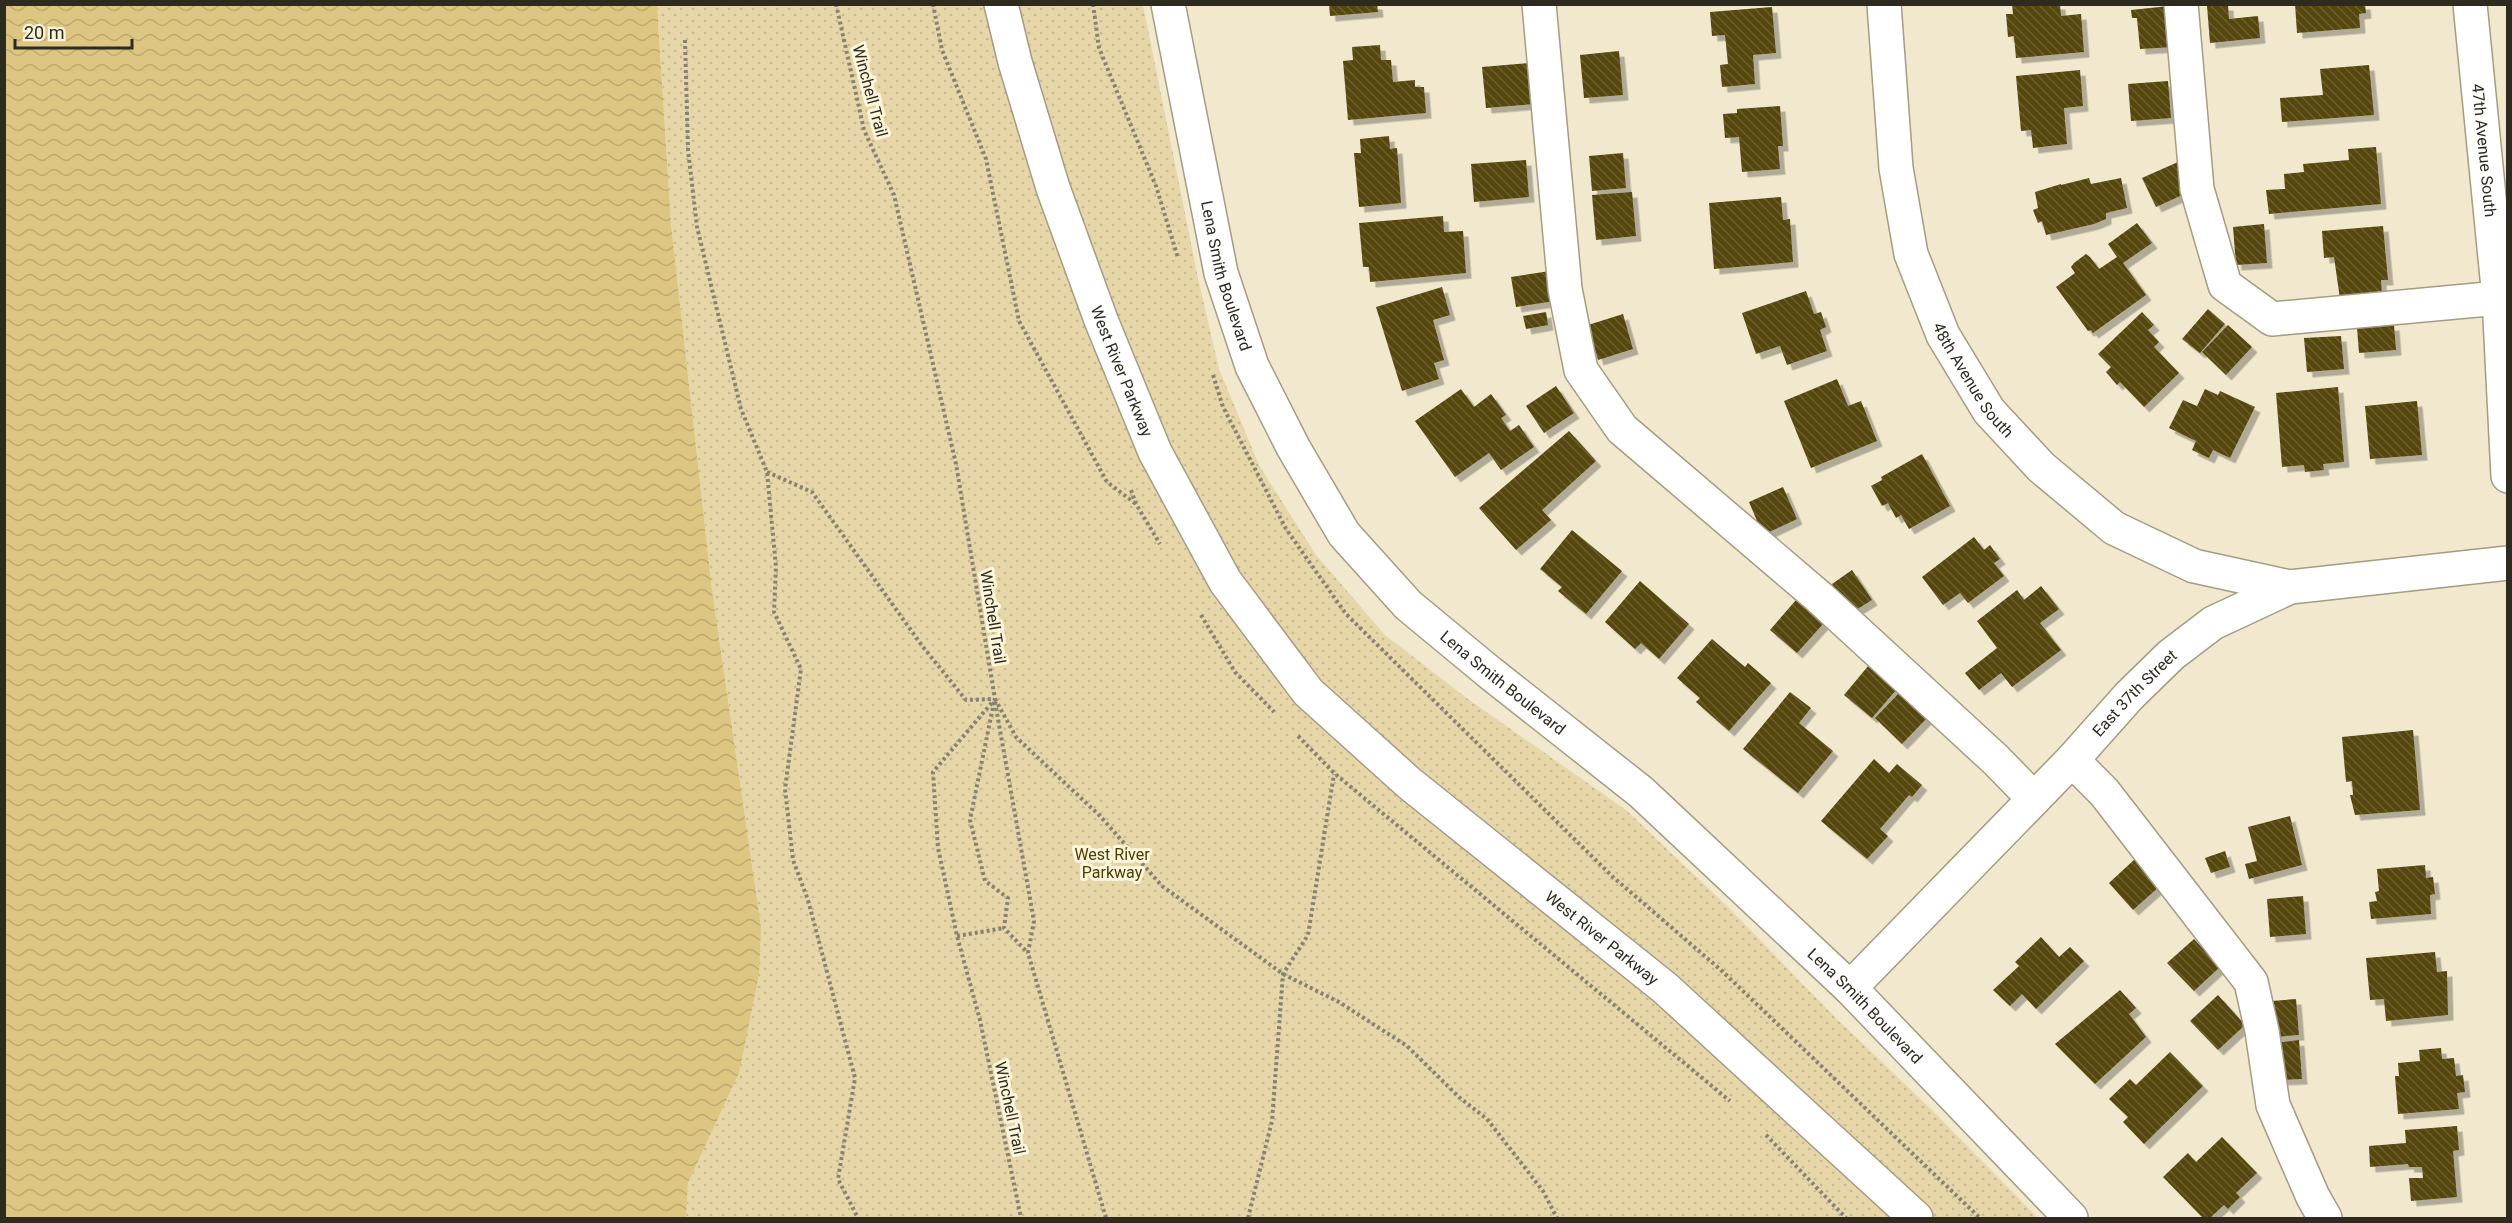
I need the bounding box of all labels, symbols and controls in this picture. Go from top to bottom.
scale bar [15,12,132,50]
text: 20 m [24,22,64,43]
street label: Winchell Trail [849,43,891,139]
street label: 47th Avenue South [2468,83,2500,218]
street label: Lena Smith Boulevard [1197,199,1256,353]
street label: West River Parkway [1087,303,1157,440]
street label: 48th Avenue South [1929,320,2018,441]
street label: Winchell Trail [976,569,1010,665]
street label: Lena Smith Boulevard [1437,626,1569,738]
street label: East 37th Street [2088,645,2180,740]
park label: West River Parkway [1074,845,1150,882]
street label: West River Parkway [1542,887,1663,989]
street label: Lena Smith Boulevard [1804,944,1927,1067]
street label: Winchell Trail [991,1060,1029,1156]

